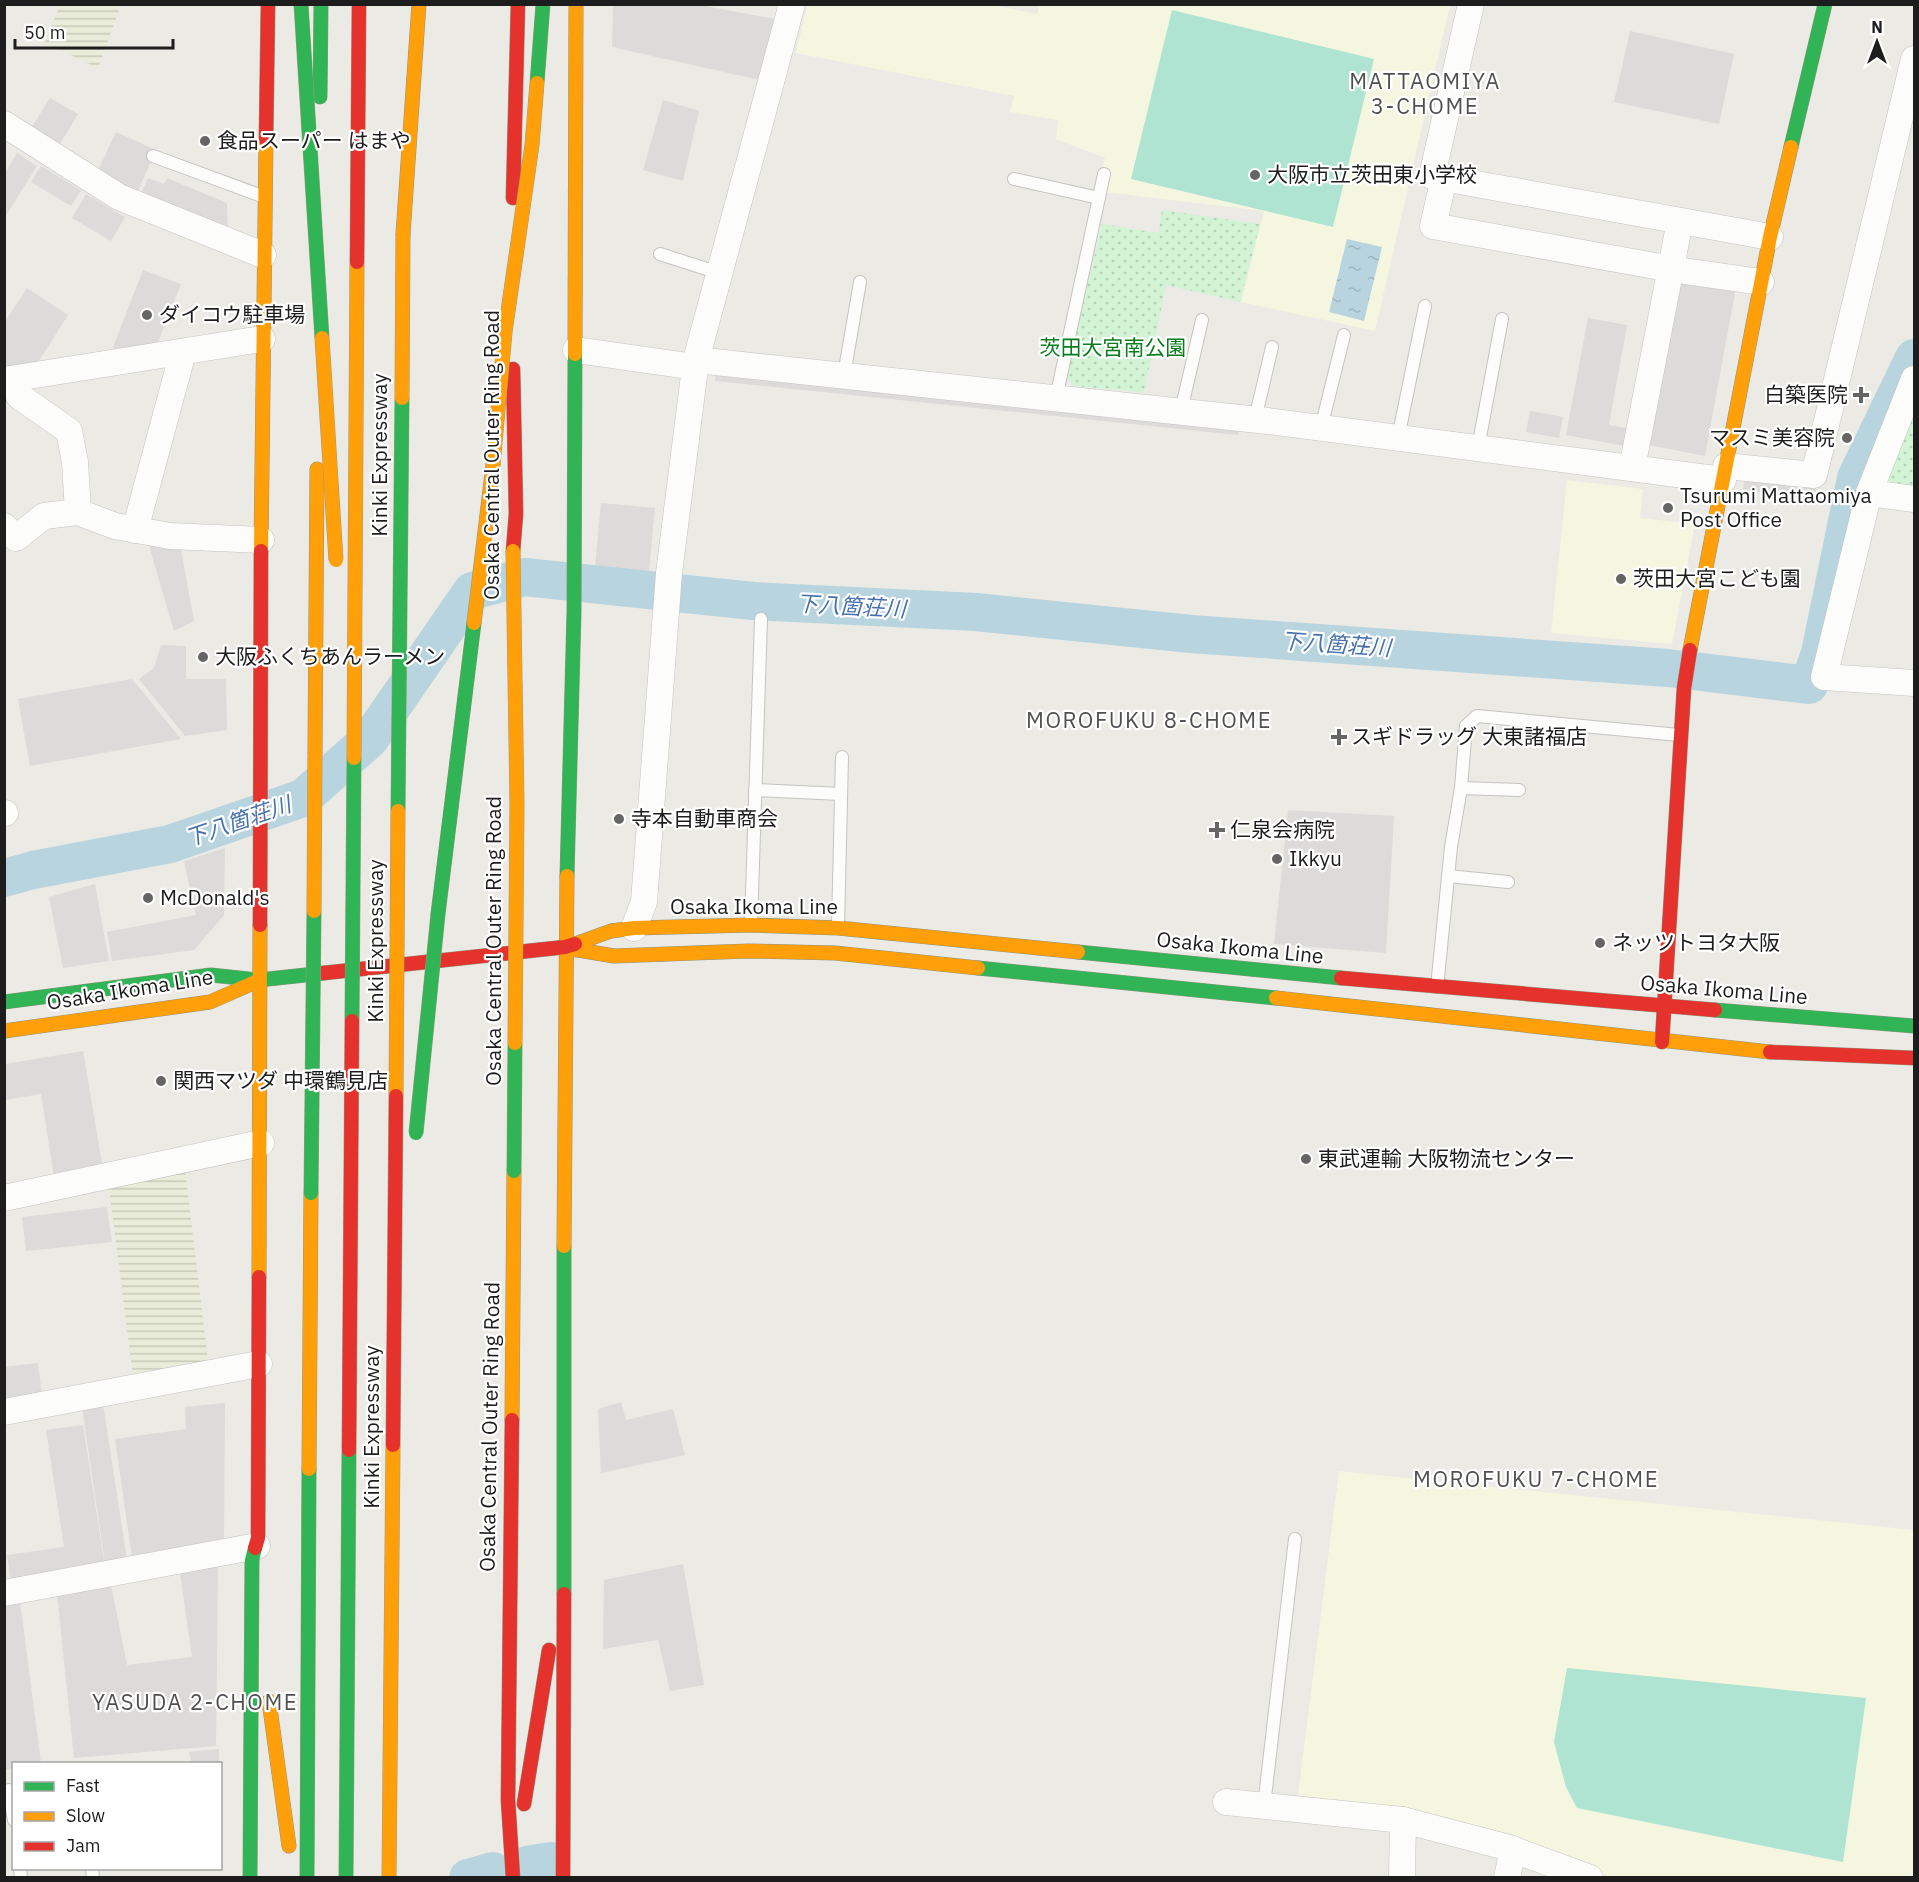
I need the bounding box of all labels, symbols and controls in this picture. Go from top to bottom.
scale bar [15,12,172,50]
north arrow [1847,12,1907,72]
text: N [1871,17,1883,37]
text: 50 m [24,21,66,44]
district label: MATTAOMIYA 3-CHOME [1349,66,1501,120]
place label: 食品スーパー はまや [217,126,411,154]
marker: 食品スーパー はまや [198,134,212,148]
place label: 大阪市立茨田東小学校 [1267,160,1477,188]
marker: 大阪市立茨田東小学校 [1248,168,1262,182]
place label: ダイコウ駐車場 [159,300,305,328]
marker: ダイコウ駐車場 [140,308,154,322]
street label: Osaka Central Outer Ring Road [477,310,505,600]
park label: 茨田大宮南公園 [1040,333,1187,361]
street label: Kinki Expressway [365,373,393,537]
place label: 白築医院 [1764,380,1848,408]
marker: 白築医院 [1852,386,1870,404]
place label: マスミ美容院 [1709,423,1835,451]
marker: マスミ美容院 [1840,431,1854,445]
place label: Tsurumi Mattaomiya Post Office [1680,481,1872,533]
marker: Tsurumi Mattaomiya Post Office [1661,501,1675,515]
place label: 茨田大宮こども園 [1633,564,1801,592]
marker: 茨田大宮こども園 [1614,572,1628,586]
water label: 下八箇荘川 [795,588,909,623]
water label: 下八箇荘川 [1280,625,1394,662]
place label: 大阪ふくちあんラーメン [215,642,445,670]
marker: 大阪ふくちあんラーメン [196,650,210,664]
district label: MOROFUKU 8-CHOME [1026,705,1272,734]
place label: スギドラッグ 大東諸福店 [1351,722,1587,750]
marker: スギドラッグ 大東諸福店 [1332,730,1346,744]
water label: 下八箇荘川 [181,788,296,852]
street label: Osaka Central Outer Ring Road [479,796,507,1086]
place label: 寺本自動車商会 [631,804,778,832]
marker: 寺本自動車商会 [612,812,626,826]
place label: 仁泉会病院 [1230,815,1335,843]
marker: 仁泉会病院 [1208,821,1226,839]
place label: Ikkyu [1289,844,1342,872]
marker: Ikkyu [1270,852,1284,866]
street label: Kinki Expressway [361,859,389,1023]
place label: McDonald's [160,883,270,911]
marker: McDonald's [141,891,155,905]
street label: Osaka Ikoma Line [670,892,838,920]
street label: Osaka Ikoma Line [1155,924,1325,970]
place label: ネッツトヨタ大阪 [1612,928,1780,956]
marker: ネッツトヨタ大阪 [1593,936,1607,950]
street label: Osaka Ikoma Line [45,962,215,1016]
street label: Osaka Ikoma Line [1639,968,1809,1010]
place label: 関西マツダ 中環鶴見店 [173,1066,388,1094]
marker: 関西マツダ 中環鶴見店 [154,1074,168,1088]
place label: 東武運輸 大阪物流センター [1318,1144,1575,1172]
marker: 東武運輸 大阪物流センター [1299,1152,1313,1166]
street label: Osaka Central Outer Ring Road [472,1282,506,1572]
street label: Kinki Expressway [357,1345,385,1509]
district label: MOROFUKU 7-CHOME [1413,1464,1659,1493]
district label: YASUDA 2-CHOME [92,1687,298,1716]
legend [12,1762,222,1870]
text: Fast [66,1774,100,1797]
text: Slow [66,1804,105,1827]
text: Jam [66,1834,101,1857]

